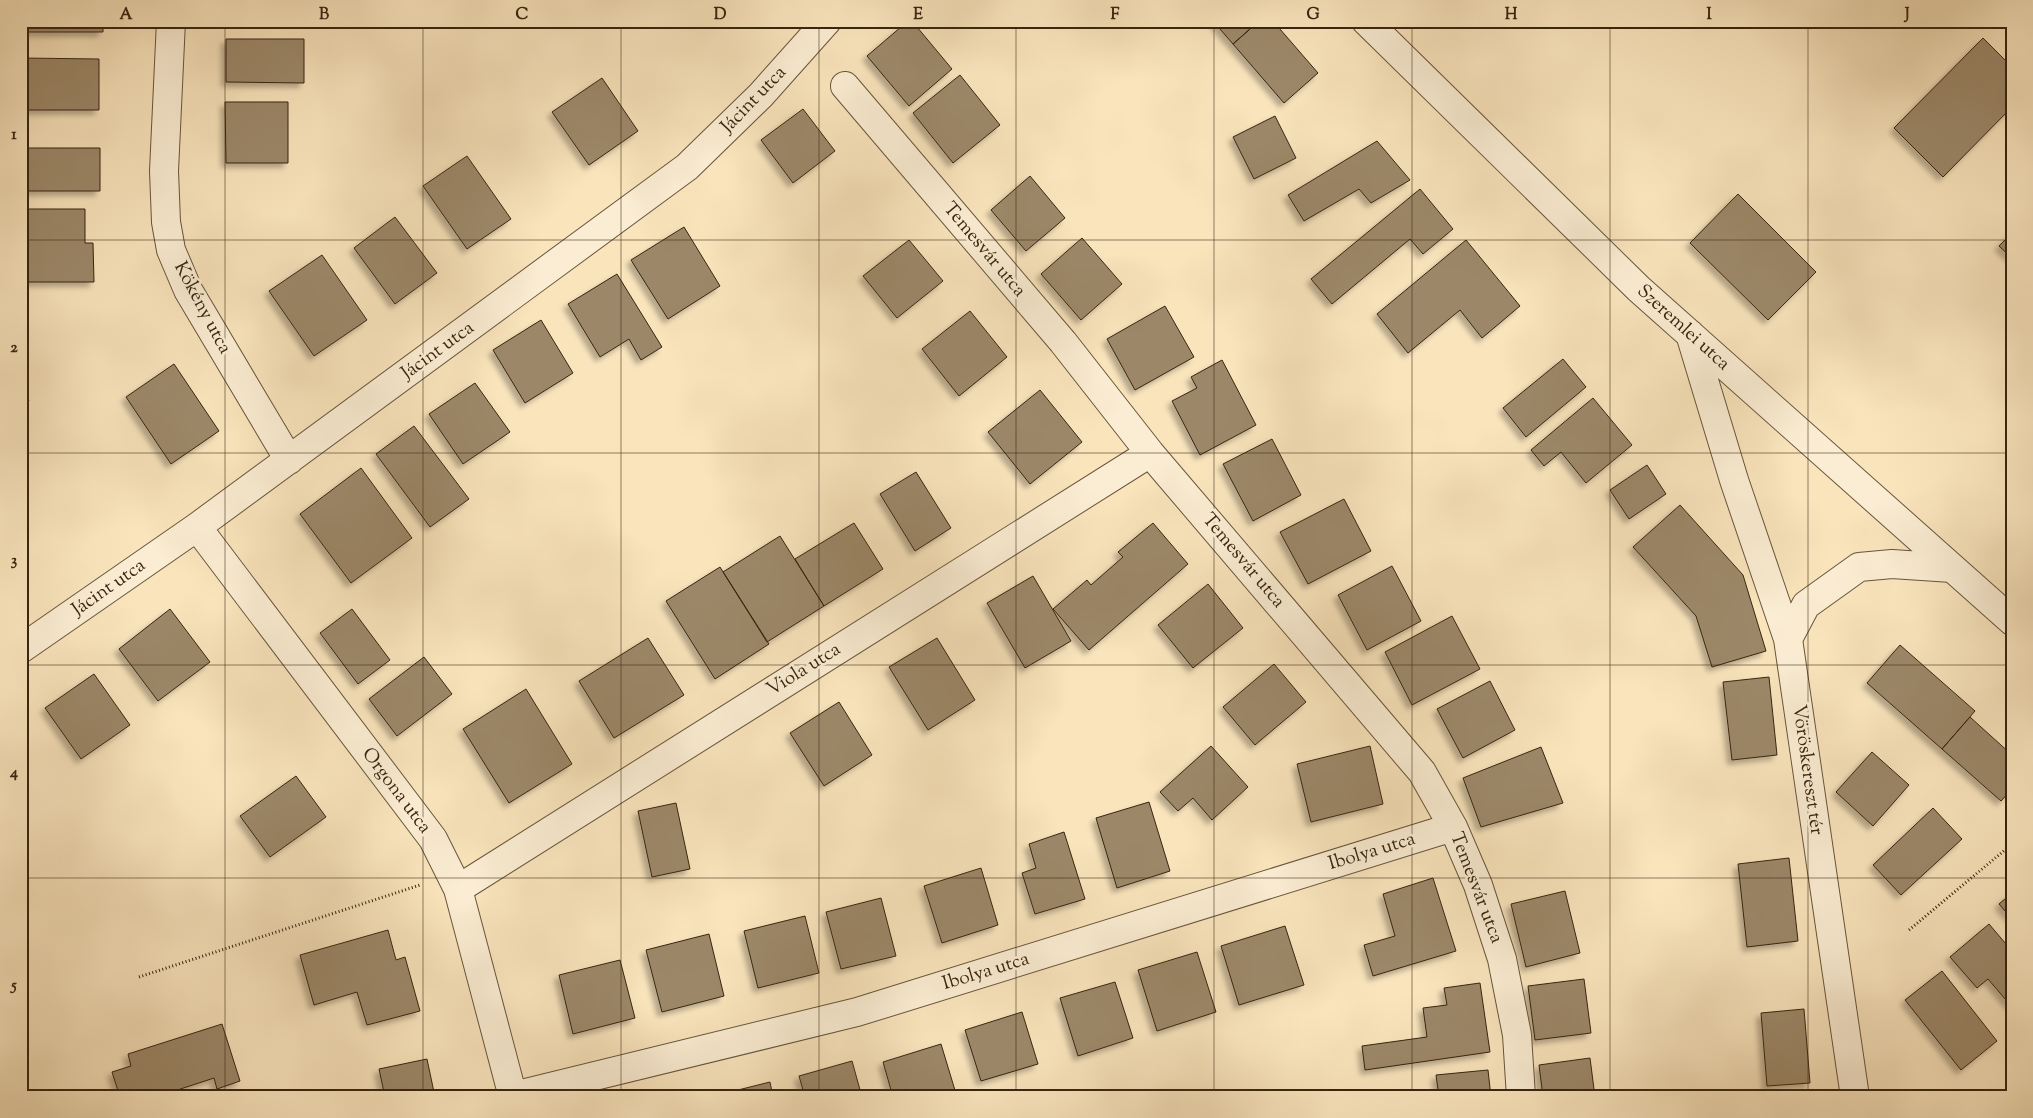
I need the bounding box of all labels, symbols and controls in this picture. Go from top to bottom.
text: A [120,4,133,27]
text: B [319,4,329,27]
text: C [516,4,529,27]
text: D [714,4,727,27]
text: E [913,4,923,27]
text: F [1111,4,1120,27]
text: G [1306,4,1320,27]
text: H [1505,4,1518,27]
text: I [1706,4,1712,27]
text: J [1903,4,1910,27]
street label: Jácint utca [714,60,793,140]
text: 1 [11,124,17,147]
street label: Temesvár utca [936,197,1032,304]
street label: Kökény utca [166,257,238,359]
street label: Szeremlei utca [1630,279,1736,377]
street label: Jácint utca [395,315,480,387]
text: 2 [10,337,18,360]
street label: Temesvár utca [1195,508,1291,615]
text: 3 [11,550,18,573]
street label: Jácint utca [66,553,151,624]
street label: Viola utca [762,637,846,703]
street label: Vöröskereszt tér [1784,703,1830,837]
street label: Orgona utca [355,742,438,840]
text: 4 [9,762,18,785]
street label: Ibolya utca [1325,826,1419,878]
street label: Temesvár utca [1442,829,1510,948]
street label: Ibolya utca [939,946,1033,998]
text: 5 [9,975,17,998]

